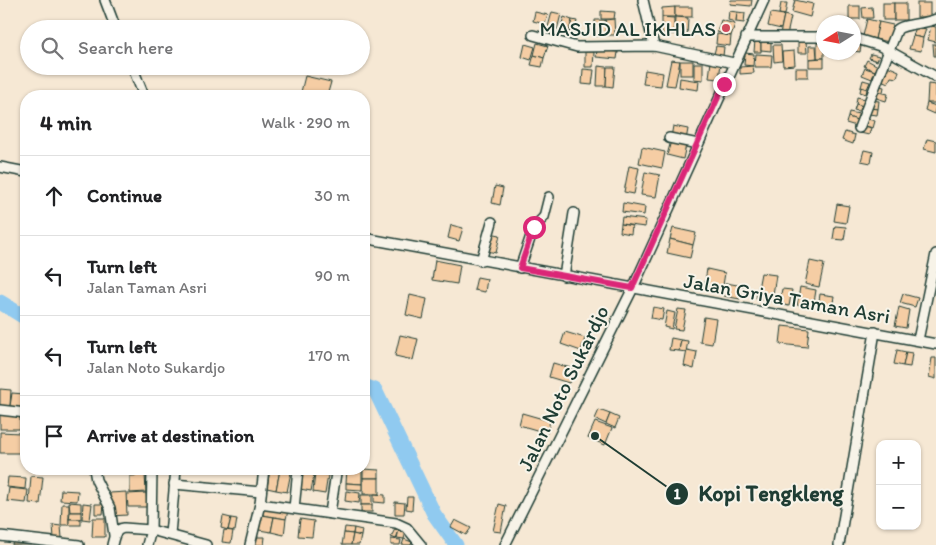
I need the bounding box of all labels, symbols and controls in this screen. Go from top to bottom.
north arrow [816,15,861,60]
place label: MASJID AL IKHLAS [539,16,716,41]
search box [20,20,370,75]
marker: MASJID AL IKHLAS [720,22,732,34]
icon: search [38,34,66,62]
text: Search here [78,36,173,59]
route end [713,73,736,96]
text: 4 min [40,110,92,135]
text: Walk · 290 m [261,113,350,132]
icon: ahead [40,182,68,210]
text: Continue [87,184,162,207]
text: 30 m [314,186,350,205]
route start [523,216,546,239]
text: Turn left [87,255,157,278]
icon: left [40,262,68,290]
text: 90 m [315,266,350,285]
street label: Jalan Griya Taman Asri [682,268,892,328]
text: Jalan Taman Asri [87,278,207,297]
street label: Jalan Noto Sukardjo [512,301,614,475]
text: Turn left [87,335,157,358]
icon: left [40,342,68,370]
text: 170 m [308,346,350,365]
text: Jalan Noto Sukardjo [87,358,225,377]
icon: arrive [40,422,68,450]
text: Arrive at destination [87,424,254,447]
map controls [876,440,921,530]
button: + [876,440,921,485]
callout: Kopi Tengkleng [665,475,852,512]
text: Kopi Tengkleng [698,480,844,507]
text: 1 [674,485,681,503]
button: − [876,485,921,530]

